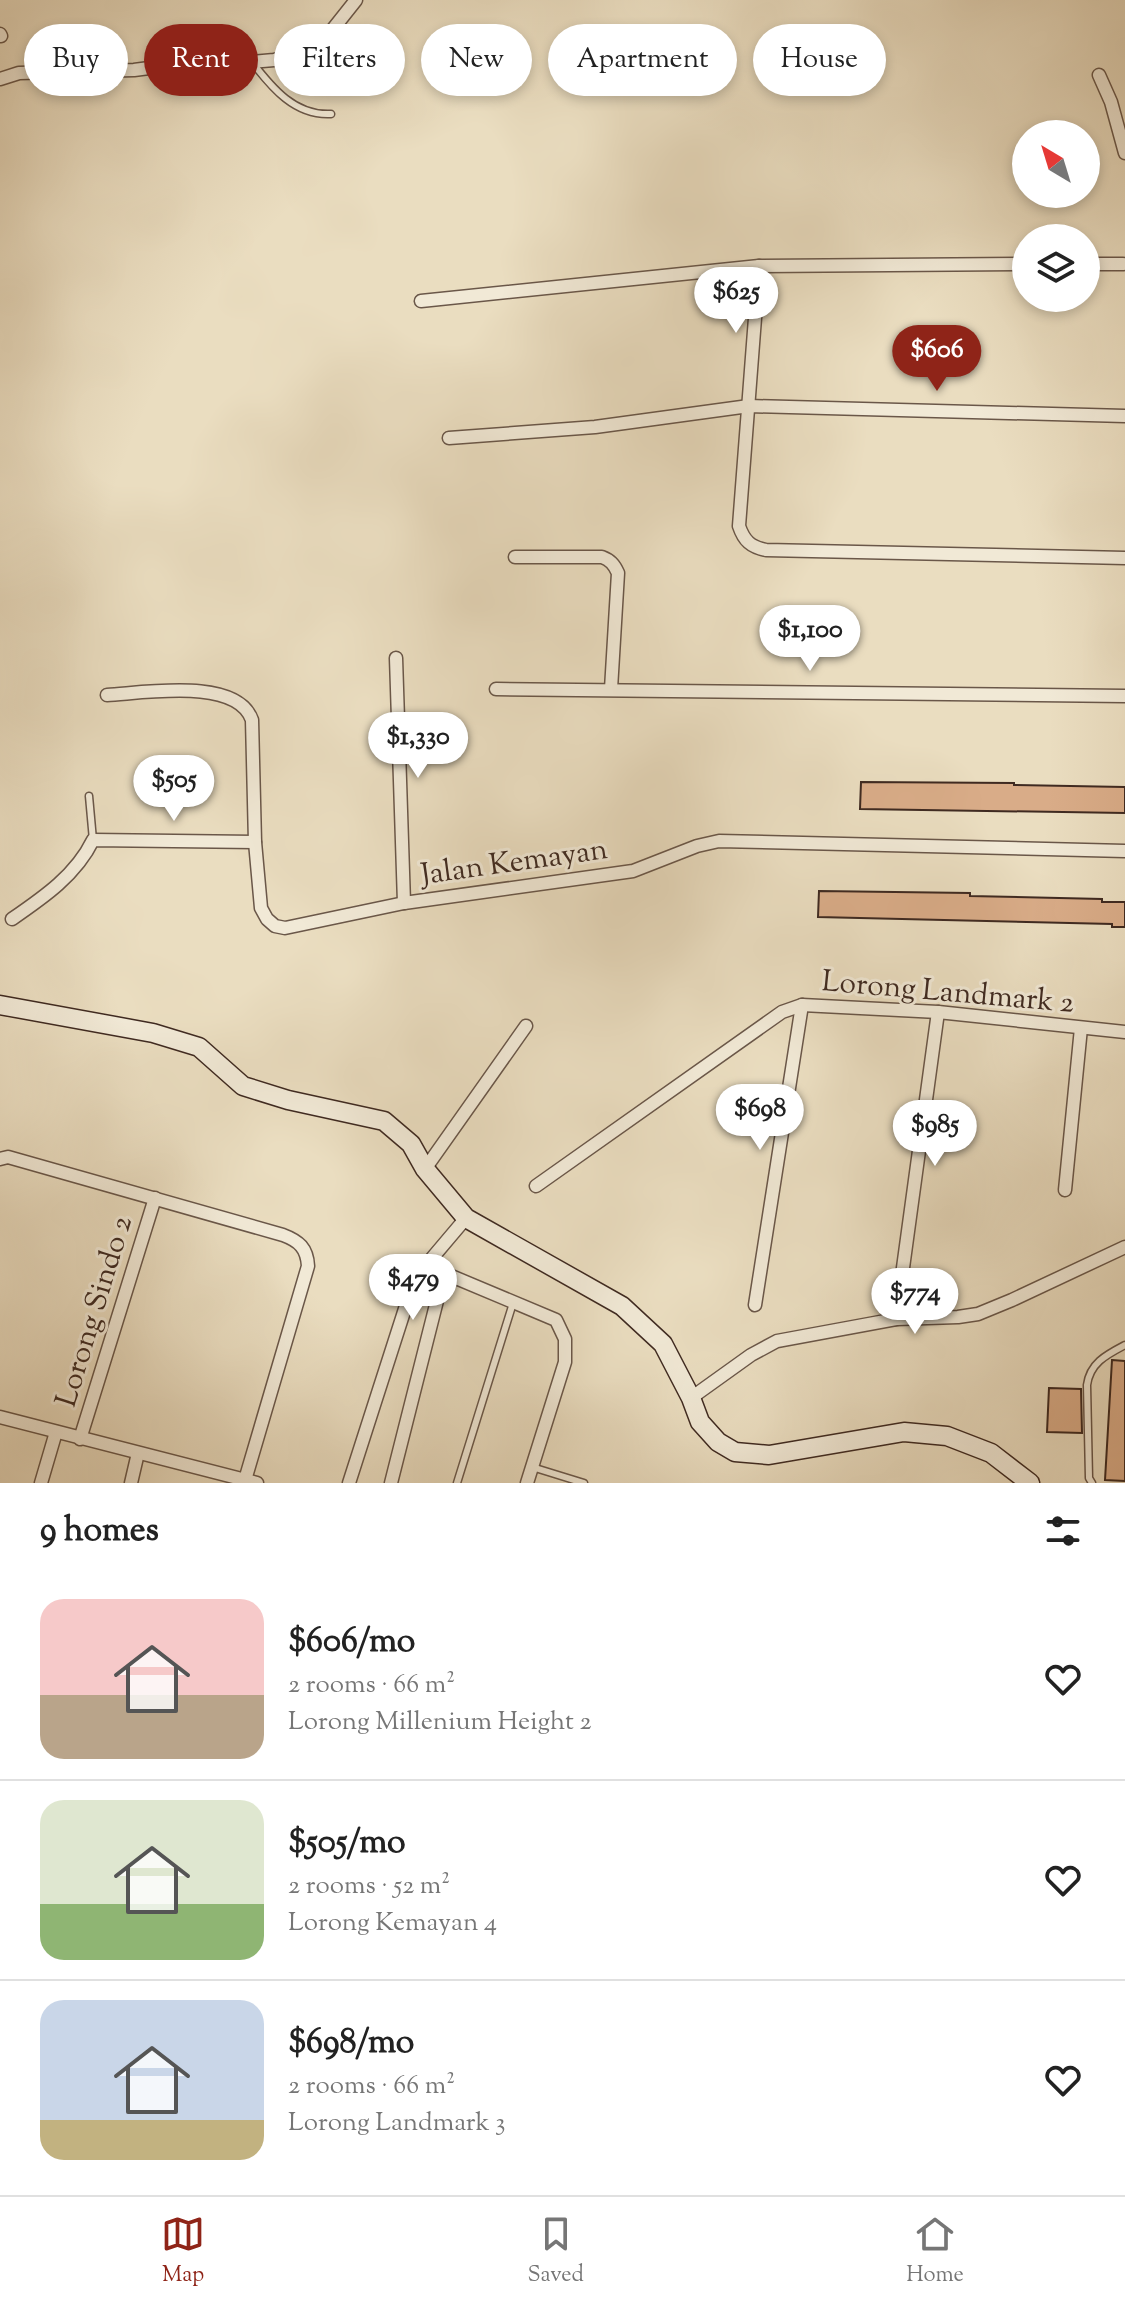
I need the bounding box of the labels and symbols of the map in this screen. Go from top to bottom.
north arrow [1012,120,1100,208]
pin: $625 [689,267,783,335]
pin: $606 [890,325,984,393]
pin: $1,100 [745,605,875,673]
pin: $1,330 [353,712,483,780]
pin: $505 [127,755,221,823]
street label: Jalan Kemayan [416,829,611,898]
street label: Lorong Landmark 2 [820,961,1076,1026]
pin: $698 [713,1084,807,1152]
pin: $985 [888,1100,982,1168]
street label: Lorong Sindo 2 [46,1211,145,1413]
pin: $479 [366,1254,460,1322]
pin: $774 [868,1268,962,1336]

